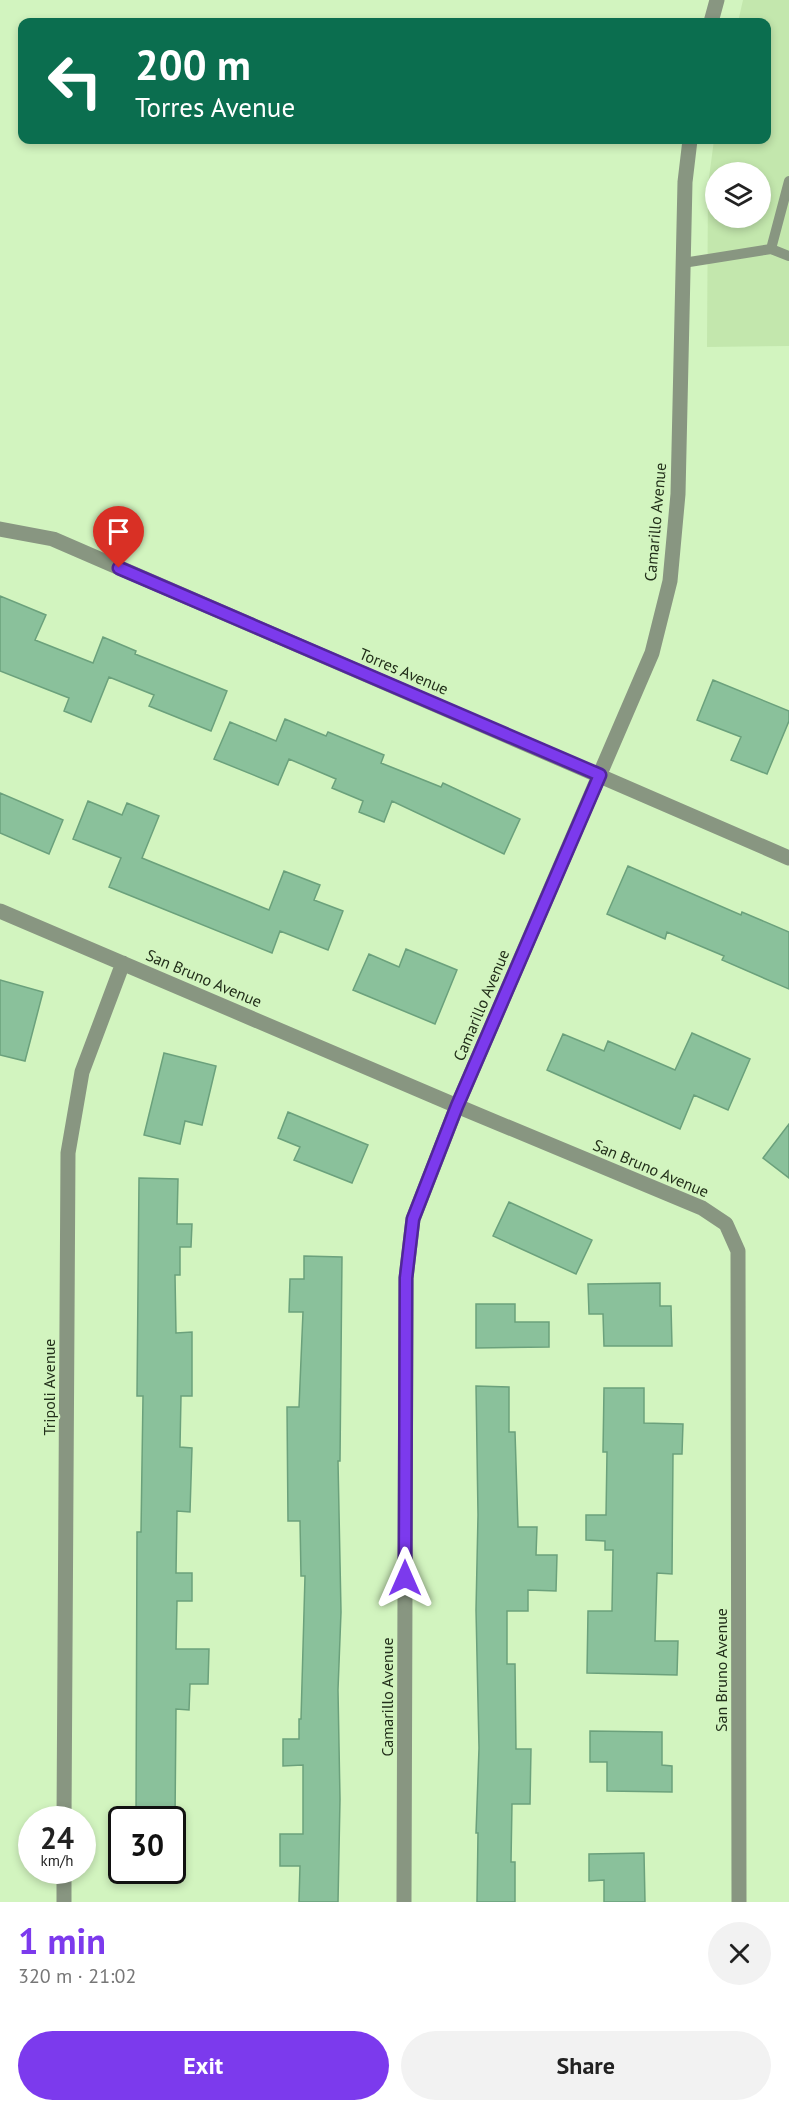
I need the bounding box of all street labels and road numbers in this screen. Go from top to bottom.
street label: Camarillo Avenue [640,462,670,582]
street label: Torres Avenue [356,643,452,699]
street label: San Bruno Avenue [143,945,265,1011]
street label: Camarillo Avenue [449,946,513,1064]
street label: San Bruno Avenue [590,1135,712,1201]
street label: Tripoli Avenue [39,1339,59,1435]
street label: San Bruno Avenue [711,1608,731,1732]
street label: Camarillo Avenue [377,1637,397,1757]

